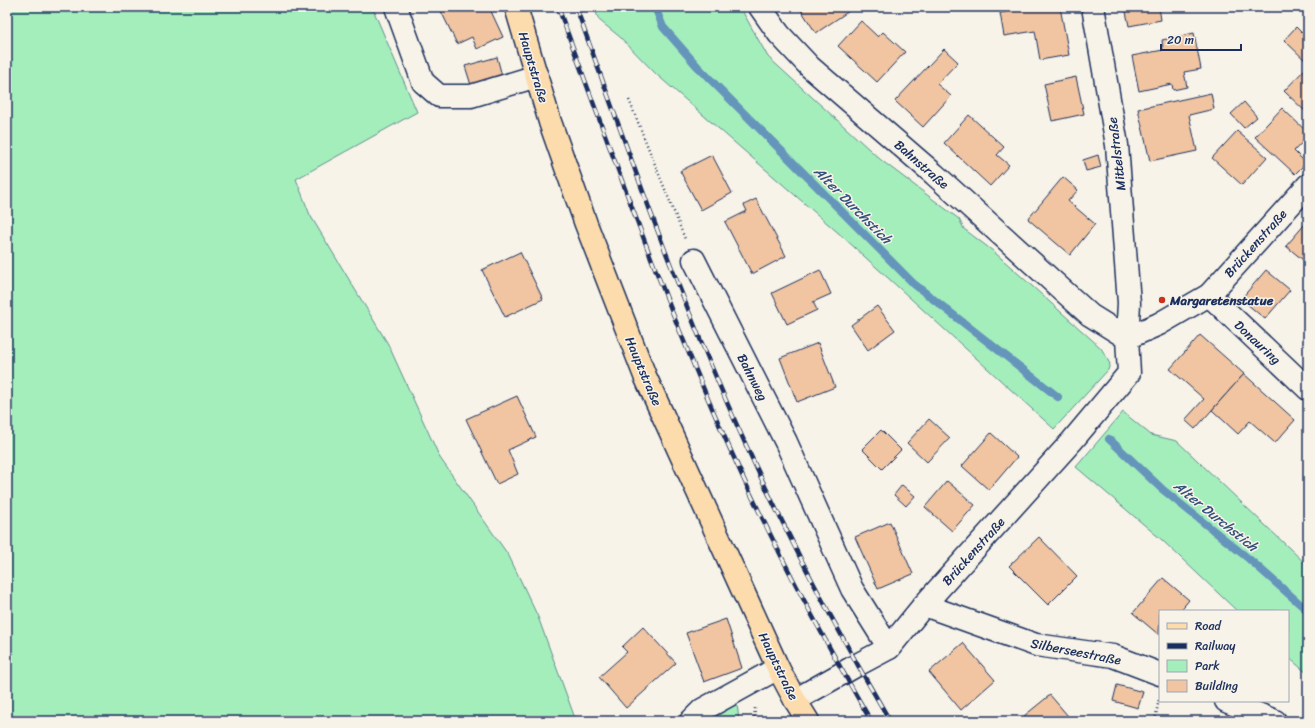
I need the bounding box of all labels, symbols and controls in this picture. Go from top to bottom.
scale bar [1161,26,1241,52]
street label: Hauptstraße [512,29,555,106]
text: 20 m [1167,29,1194,51]
street label: Mittelstraße [1101,115,1132,192]
street label: Bahnstraße [889,134,954,195]
water label: Alter Durchstich [807,160,899,252]
street label: Brückenstraße [1218,204,1293,283]
place label: Margaretenstatue [1169,289,1274,312]
marker: Margaretenstatue [1157,295,1167,305]
street label: Donauring [1229,314,1287,371]
street label: Hauptstraße [619,333,669,410]
street label: Bahnweg [731,349,775,405]
water label: Alter Durchstich [1167,474,1265,559]
street label: Brückenstraße [936,512,1011,591]
legend [1159,610,1289,702]
text: Road [1195,615,1222,637]
street label: Hauptstraße [752,628,805,705]
street label: Silberseestraße [1029,631,1123,672]
text: Railway [1195,635,1236,657]
text: Park [1195,655,1220,677]
text: Building [1195,675,1238,697]

